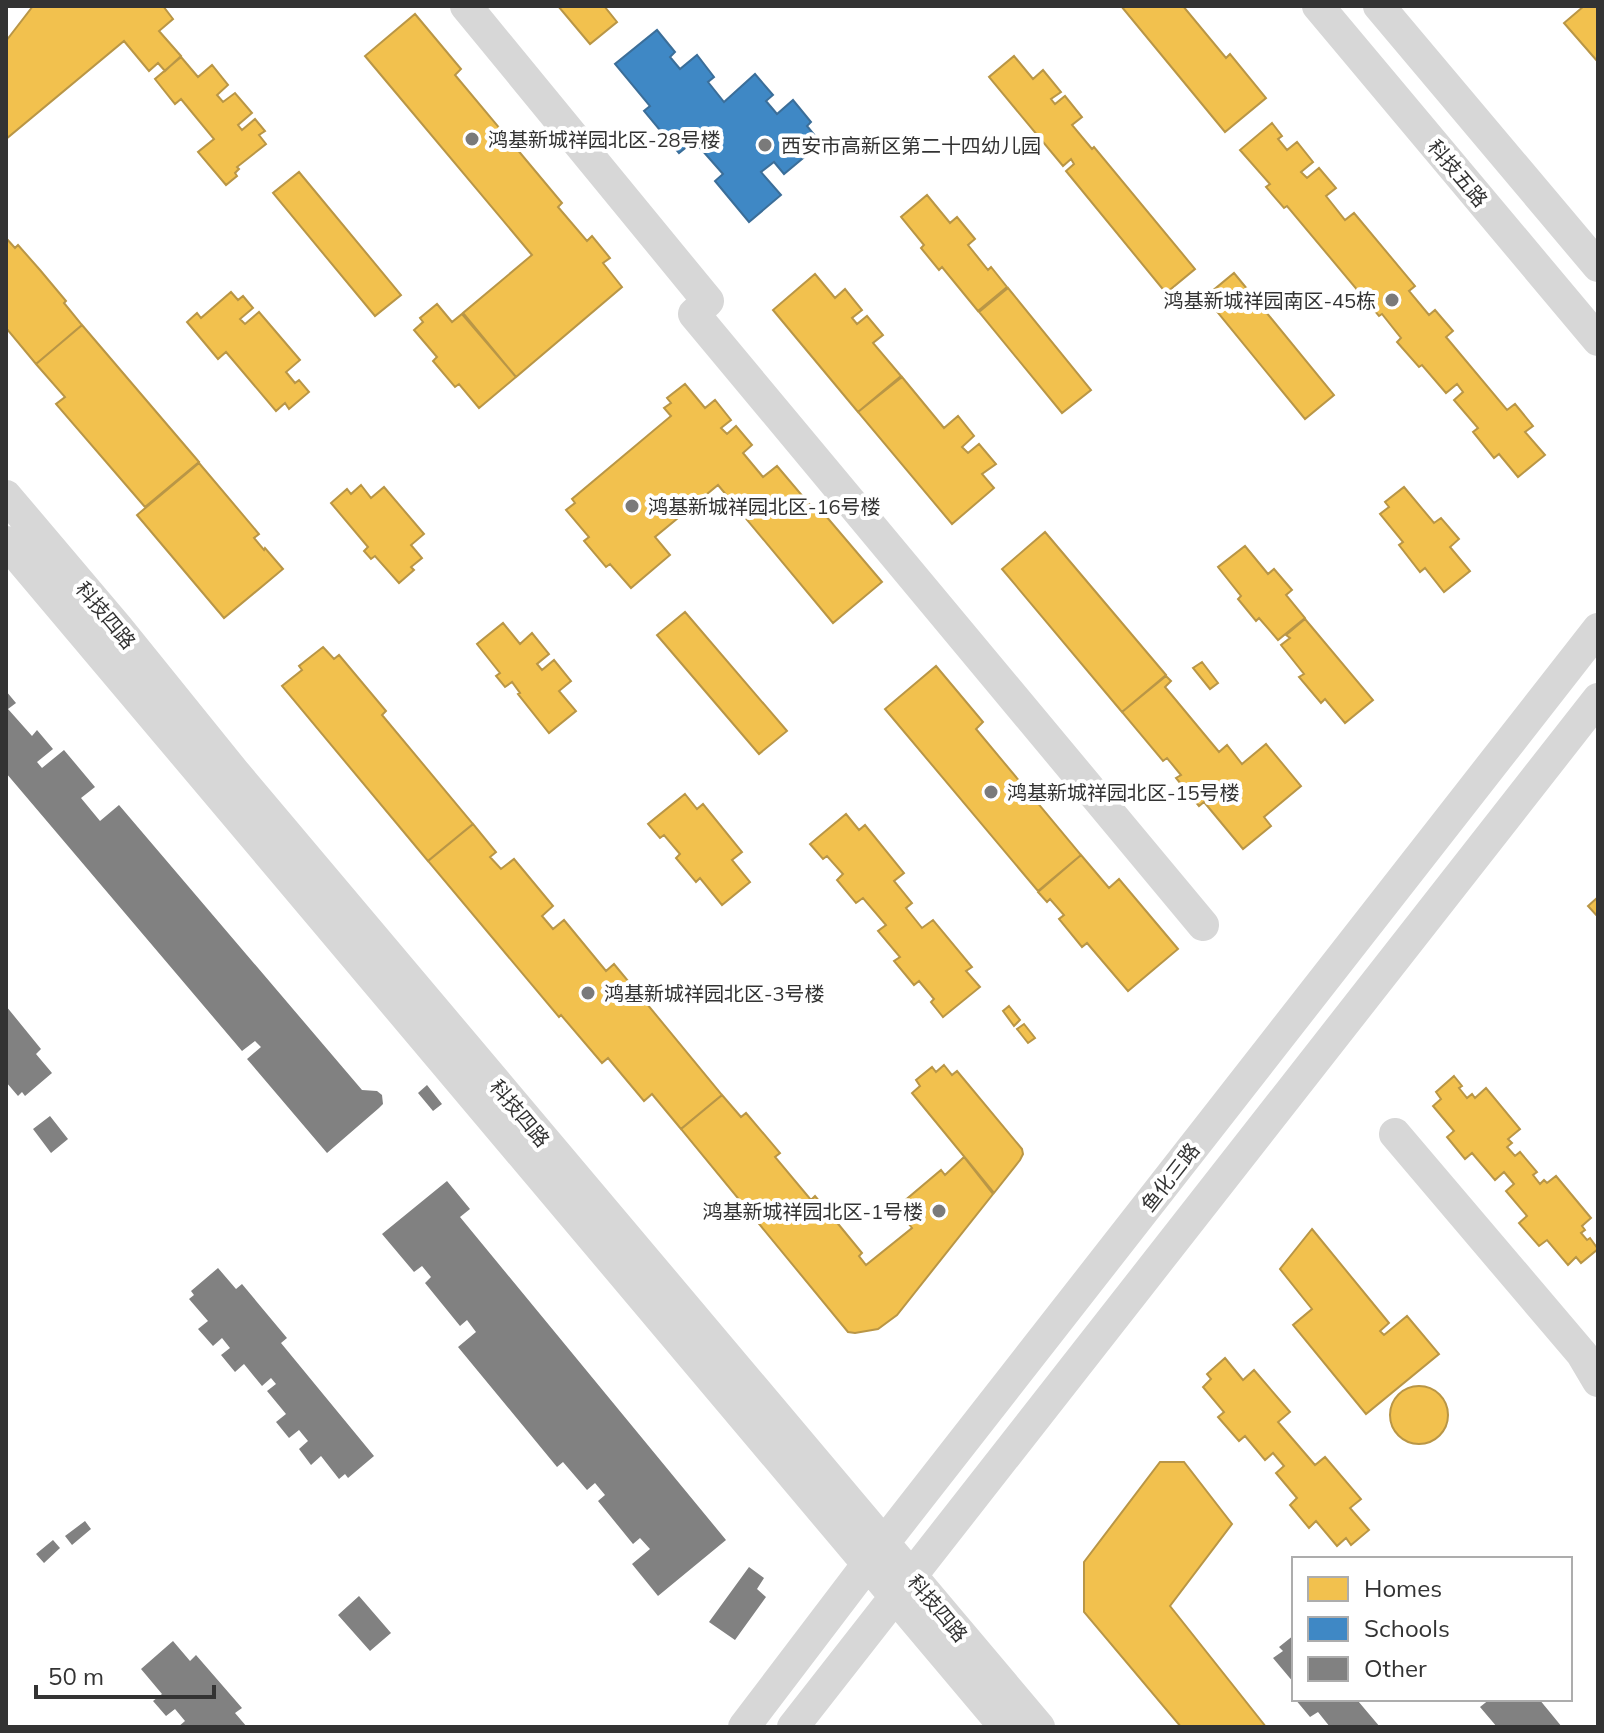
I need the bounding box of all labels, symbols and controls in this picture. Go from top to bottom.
place label: 鸿基新城祥园北区-28号楼 [488,127,721,152]
marker: 鸿基新城祥园北区-28号楼 [463,130,481,148]
place label: 西安市高新区第二十四幼儿园 [781,133,1041,158]
street label: 科技五路 [1423,134,1493,212]
marker: 西安市高新区第二十四幼儿园 [756,136,774,154]
place label: 鸿基新城祥园南区-45栋 [1163,288,1376,313]
marker: 鸿基新城祥园南区-45栋 [1383,291,1401,309]
place label: 鸿基新城祥园北区-16号楼 [648,494,881,519]
marker: 鸿基新城祥园北区-16号楼 [623,497,641,515]
street label: 科技四路 [71,576,141,654]
place label: 鸿基新城祥园北区-15号楼 [1007,780,1240,805]
marker: 鸿基新城祥园北区-15号楼 [982,783,1000,801]
place label: 鸿基新城祥园北区-3号楼 [604,981,825,1006]
marker: 鸿基新城祥园北区-3号楼 [579,984,597,1002]
street label: 科技四路 [485,1074,555,1152]
street label: 鱼化三路 [1136,1138,1204,1216]
place label: 鸿基新城祥园北区-1号楼 [702,1199,923,1224]
marker: 鸿基新城祥园北区-1号楼 [930,1202,948,1220]
legend [1292,1557,1572,1701]
street label: 科技四路 [903,1569,973,1647]
text: Homes [1364,1573,1442,1603]
text: Schools [1364,1613,1450,1643]
scale bar [36,1649,214,1699]
text: Other [1364,1653,1427,1683]
text: 50 m [48,1661,104,1691]

